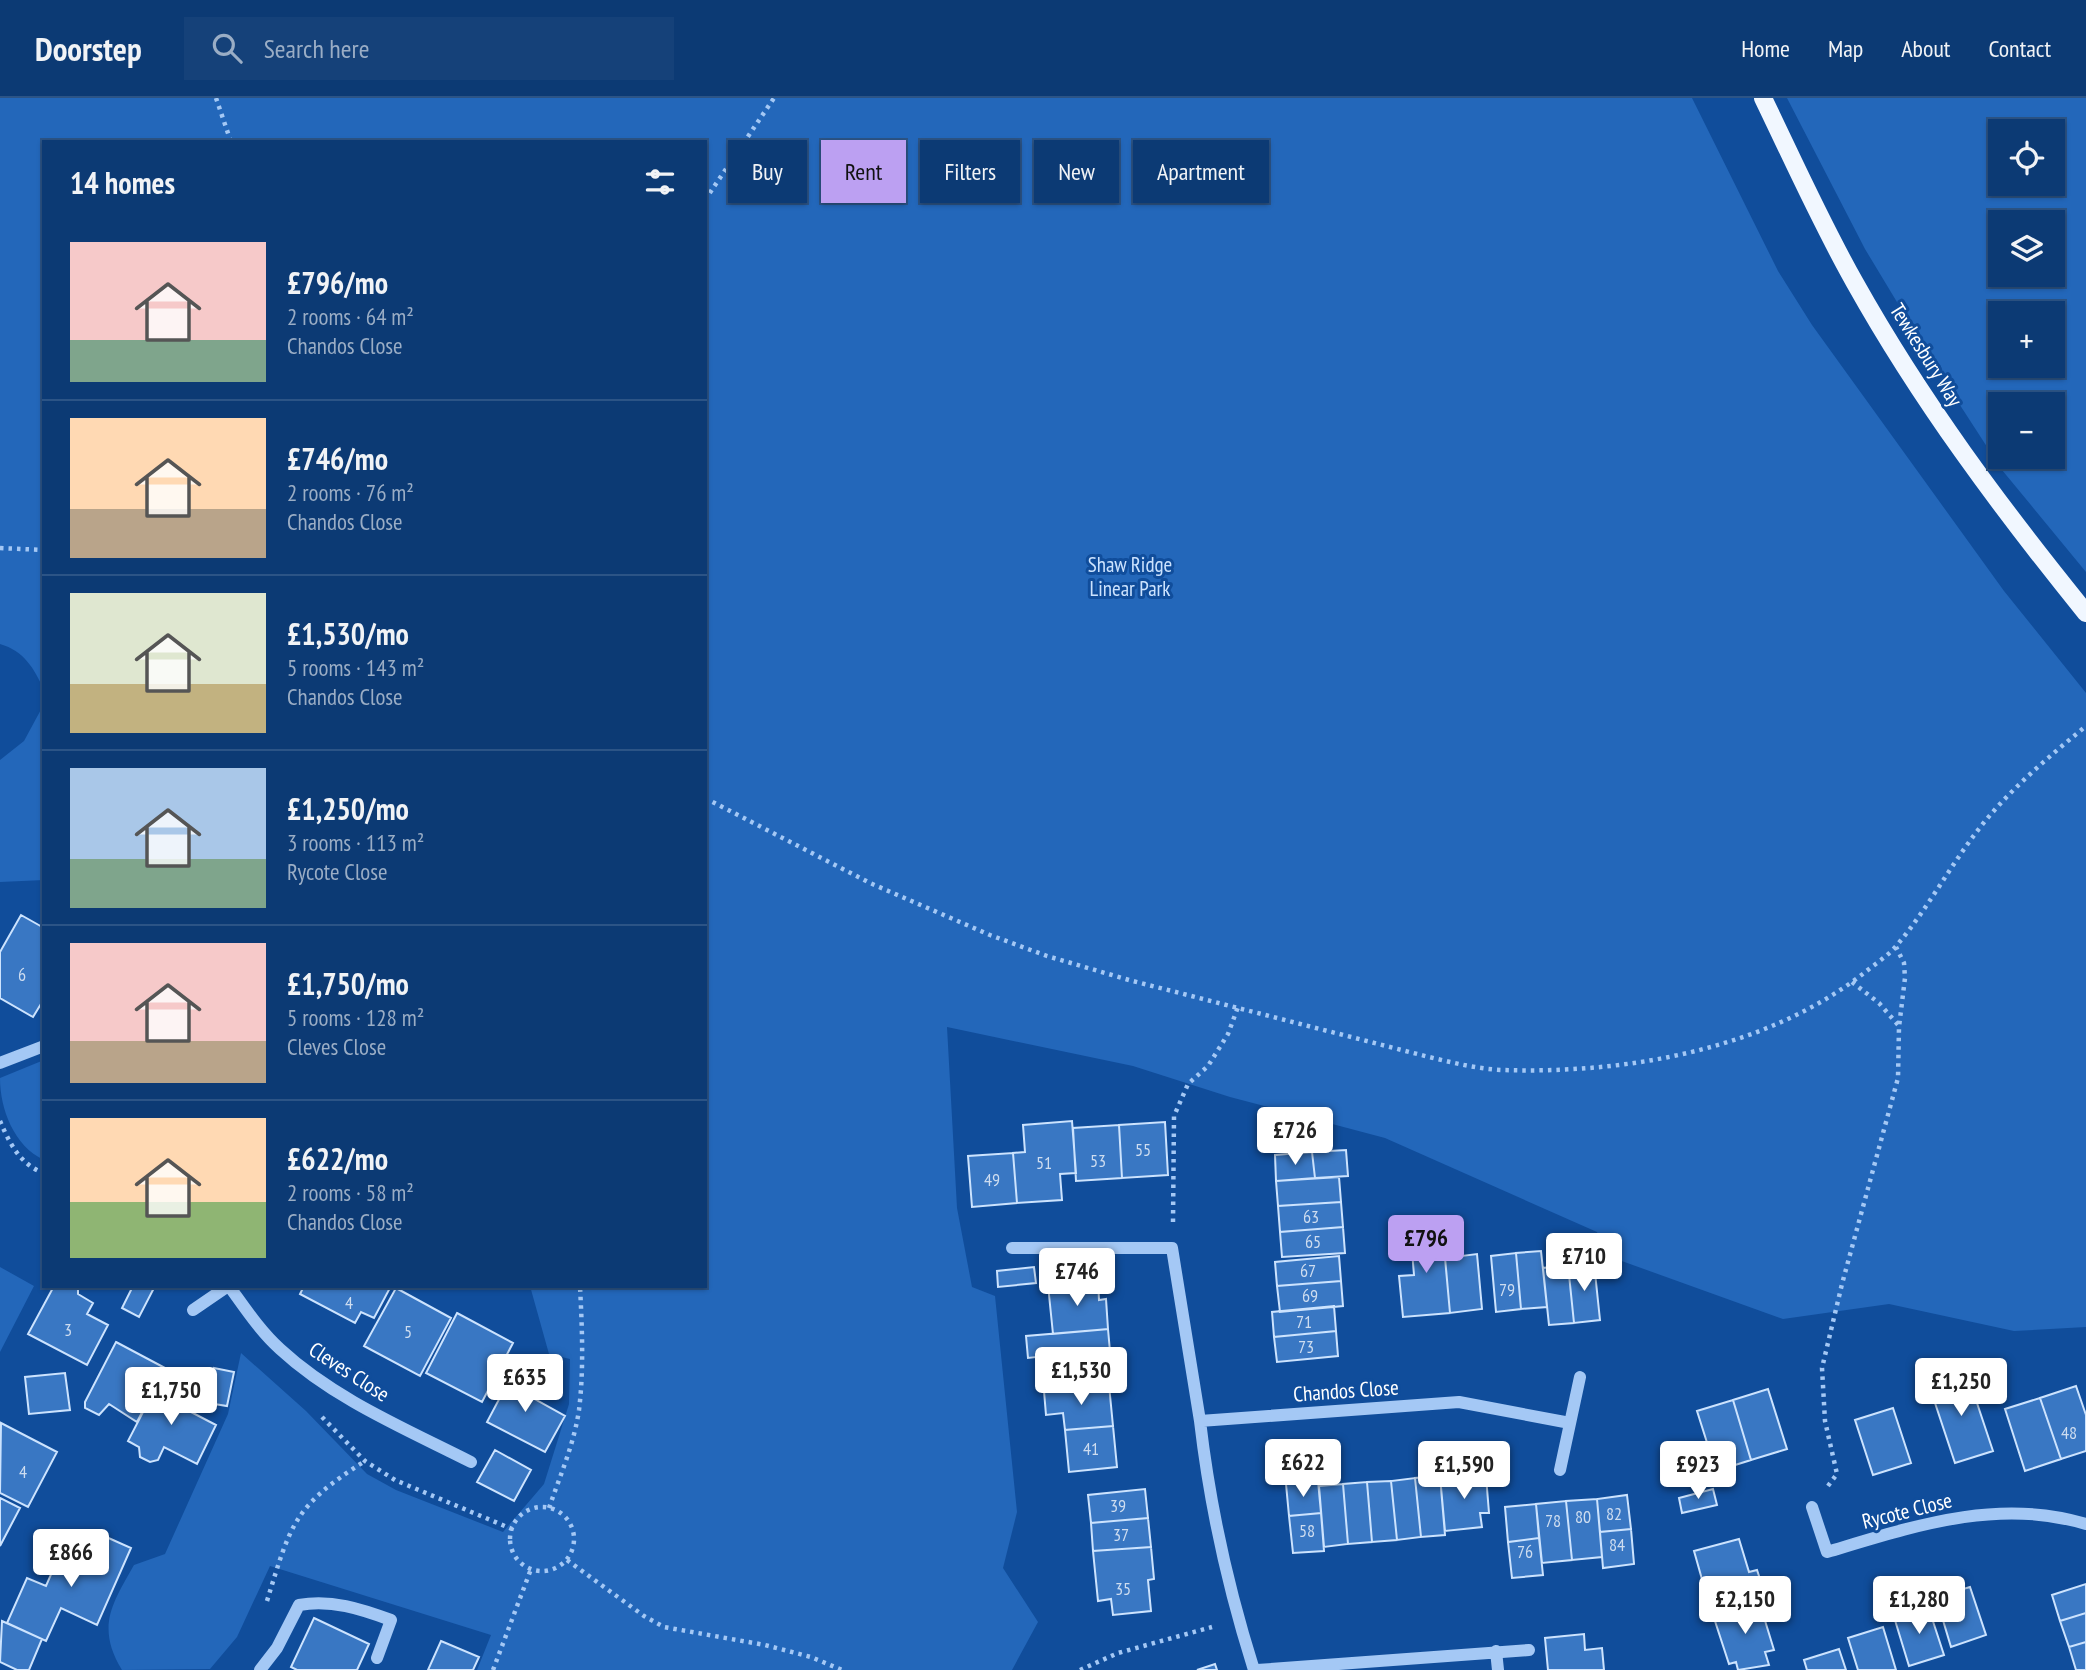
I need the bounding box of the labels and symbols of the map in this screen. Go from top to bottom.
street label: Tewkesbury Way [1884,298,1969,412]
park label: Shaw Ridge Linear Park [1088,551,1172,602]
house number: 6 [18,963,26,986]
pin: £726 [1254,1108,1336,1167]
house number: 55 [1135,1138,1151,1161]
house number: 53 [1090,1149,1106,1172]
house number: 51 [1036,1151,1052,1174]
house number: 49 [984,1168,1000,1191]
house number: 63 [1303,1205,1319,1228]
pin: £796 [1385,1216,1467,1275]
house number: 65 [1305,1230,1321,1253]
pin: £710 [1543,1234,1625,1293]
pin: £746 [1036,1248,1118,1308]
house number: 67 [1300,1259,1316,1282]
house number: 79 [1499,1278,1515,1301]
house number: 69 [1302,1284,1318,1307]
house number: 4 [345,1291,353,1314]
house number: 71 [1296,1310,1312,1333]
house number: 3 [64,1318,72,1341]
house number: 5 [404,1320,412,1343]
house number: 73 [1298,1335,1314,1358]
street label: Cleves Close [304,1336,395,1408]
pin: £1,530 [1024,1348,1138,1407]
pin: £635 [484,1354,566,1414]
pin: £1,250 [1904,1358,2018,1418]
pin: £1,750 [114,1368,228,1427]
street label: Chandos Close [1292,1373,1400,1408]
house number: 48 [2061,1421,2077,1444]
house number: 41 [1083,1437,1099,1460]
pin: £622 [1262,1440,1344,1499]
pin: £1,590 [1407,1442,1521,1501]
pin: £923 [1657,1442,1739,1501]
house number: 4 [19,1460,27,1483]
street label: Rycote Close [1859,1486,1955,1535]
house number: 39 [1110,1494,1126,1517]
house number: 82 [1606,1502,1622,1525]
house number: 80 [1575,1505,1591,1528]
house number: 78 [1545,1509,1561,1532]
house number: 58 [1299,1519,1315,1542]
house number: 37 [1113,1523,1129,1546]
pin: £866 [30,1530,112,1589]
house number: 84 [1609,1533,1625,1556]
house number: 76 [1517,1540,1533,1563]
pin: £2,150 [1688,1576,1802,1636]
pin: £1,280 [1862,1576,1976,1636]
house number: 35 [1115,1577,1131,1600]

